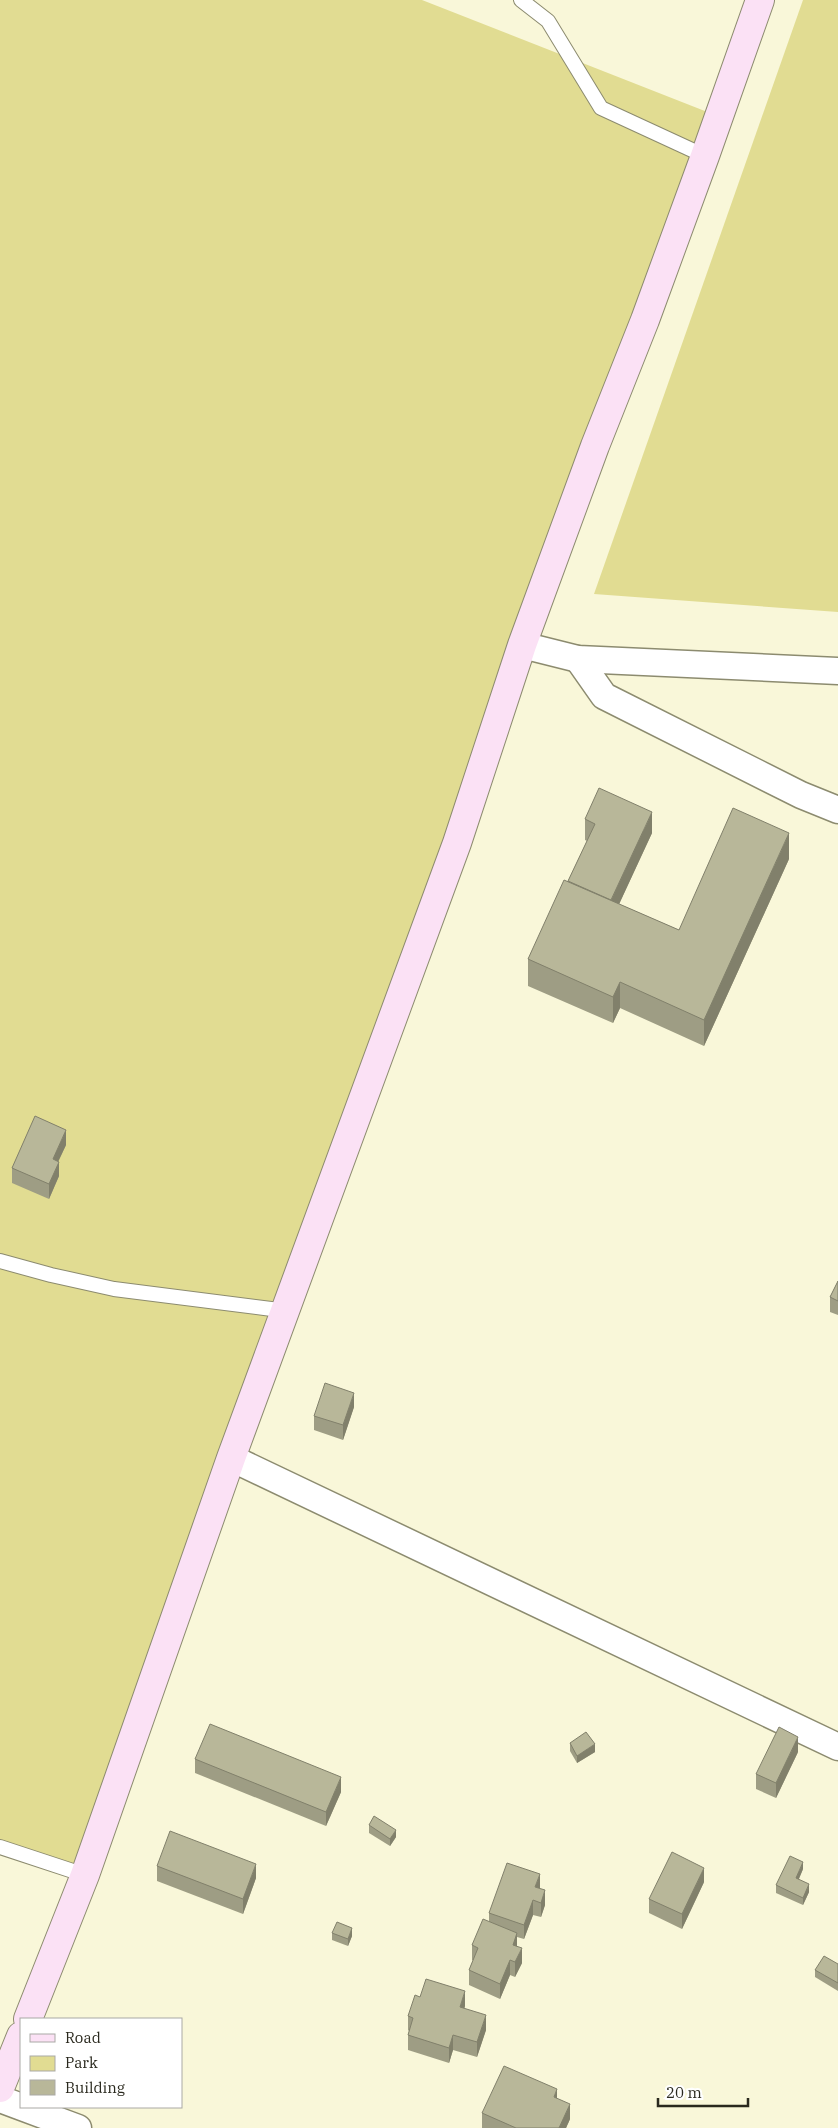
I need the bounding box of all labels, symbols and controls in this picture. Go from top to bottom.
legend [20,2018,182,2108]
text: Road [65,2028,101,2047]
text: Park [65,2053,98,2072]
scale bar [658,2076,748,2108]
text: Building [65,2078,125,2097]
text: 20 m [666,2083,702,2102]

